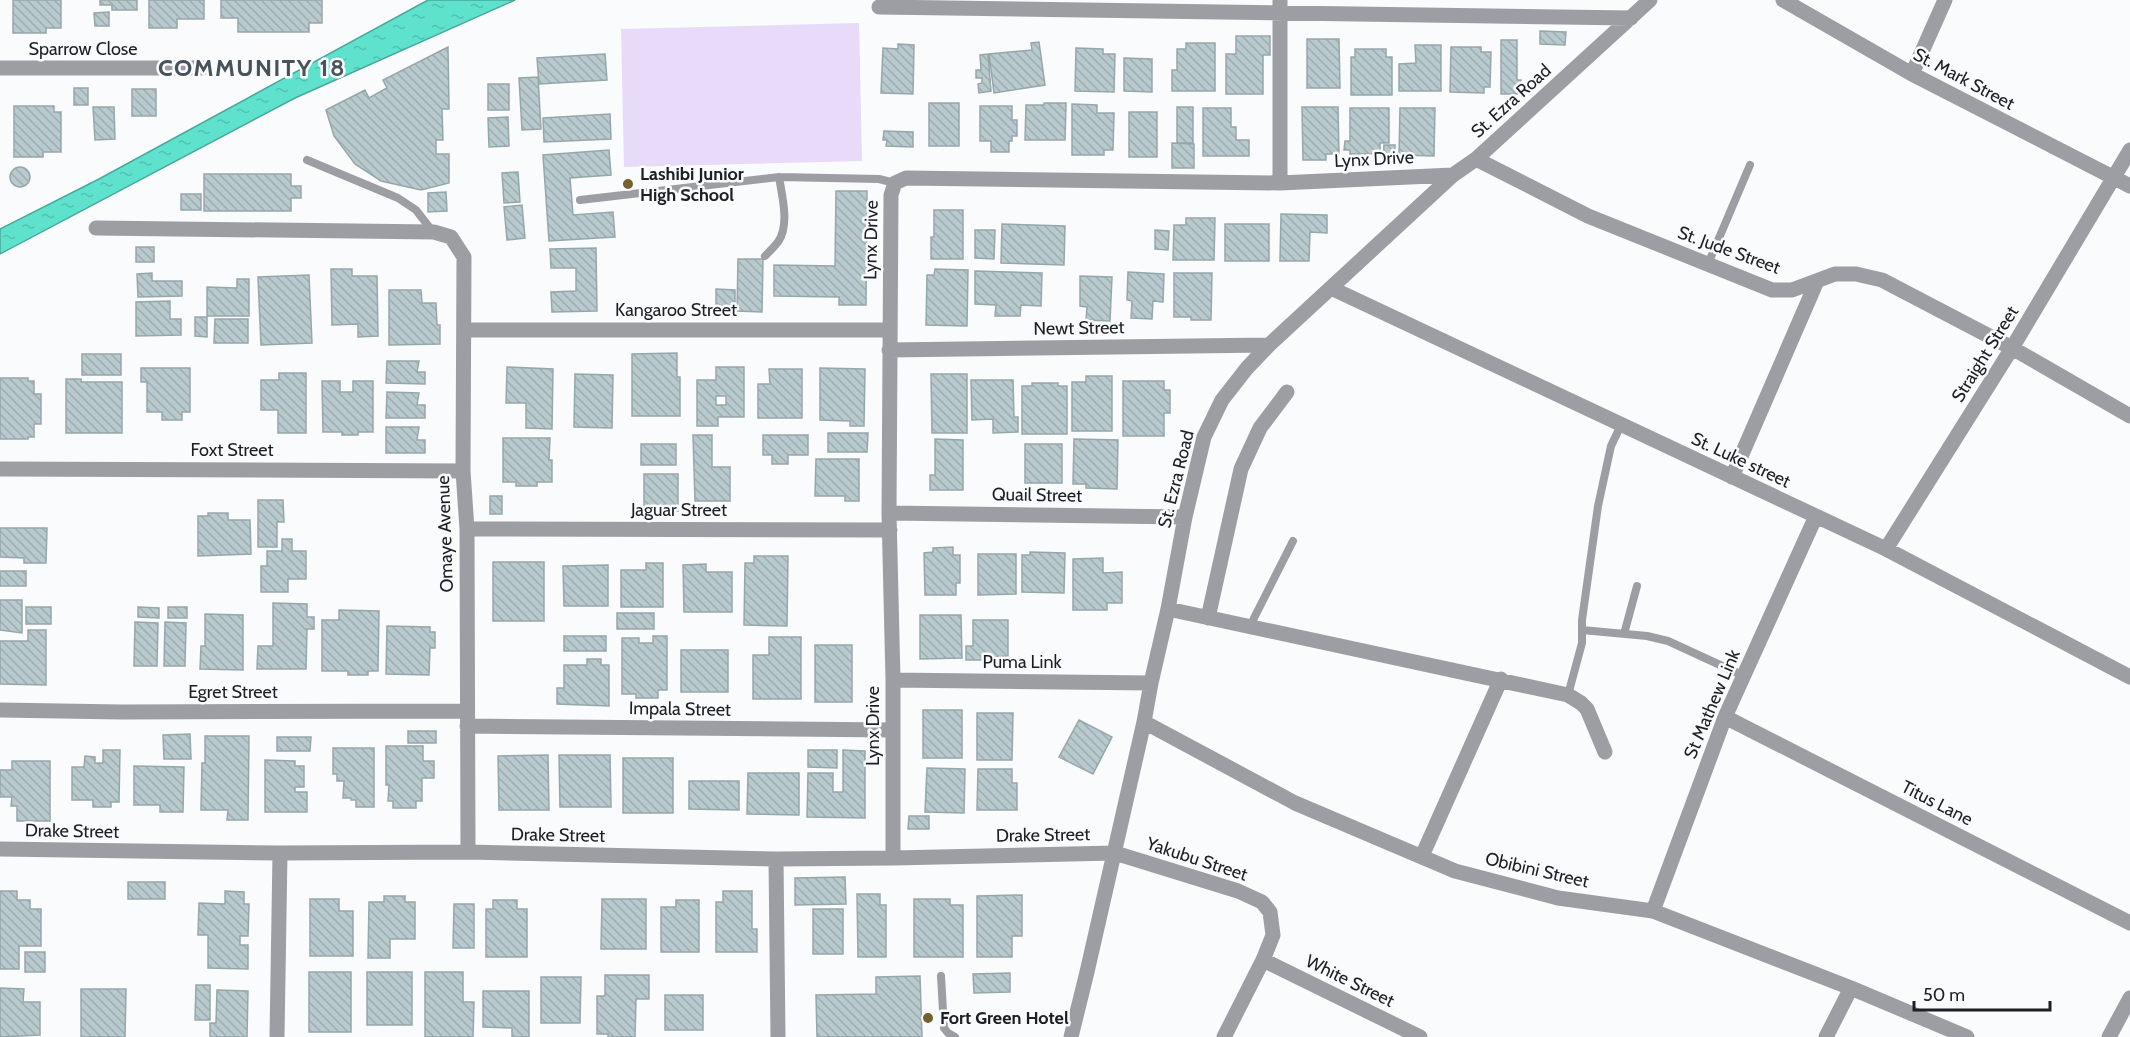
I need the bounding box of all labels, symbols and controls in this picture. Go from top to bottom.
street label: Sparrow Close [29,38,137,60]
street label: St. Mark Street [1910,43,2018,115]
district label: COMMUNITY 18 [158,53,346,82]
street label: St. Ezra Road [1467,59,1555,143]
street label: Lynx Drive [1334,146,1414,172]
place label: Lashibi Junior High School [640,163,744,206]
marker: Lashibi Junior High School [621,177,635,191]
street label: Lynx Drive [859,200,883,280]
street label: St. Jude Street [1675,221,1783,279]
street label: Kangaroo Street [615,299,737,321]
street label: Straight Street [1947,302,2023,406]
street label: Newt Street [1033,316,1125,340]
street label: St. Luke street [1688,427,1794,493]
street label: St. Ezra Road [1153,428,1199,530]
street label: Foxt Street [190,439,274,461]
street label: Omaye Avenue [432,475,458,593]
street label: Quail Street [992,483,1082,507]
street label: Jaguar Street [630,499,727,521]
street label: St Mathew Link [1679,645,1745,762]
street label: Puma Link [982,651,1062,673]
street label: Egret Street [188,681,278,703]
street label: Lynx Drive [862,686,884,766]
street label: Impala Street [629,697,731,721]
street label: Titus Lane [1898,776,1976,830]
street label: Drake Street [25,819,119,843]
street label: Drake Street [511,823,605,847]
street label: Drake Street [996,823,1090,847]
street label: Yakubu Street [1143,832,1250,886]
street label: Obibini Street [1483,847,1591,893]
street label: White Street [1302,950,1398,1012]
scale bar [1914,974,2050,1012]
text: 50 m [1923,984,1965,1006]
place label: Fort Green Hotel [940,1007,1069,1029]
marker: Fort Green Hotel [921,1011,935,1025]

